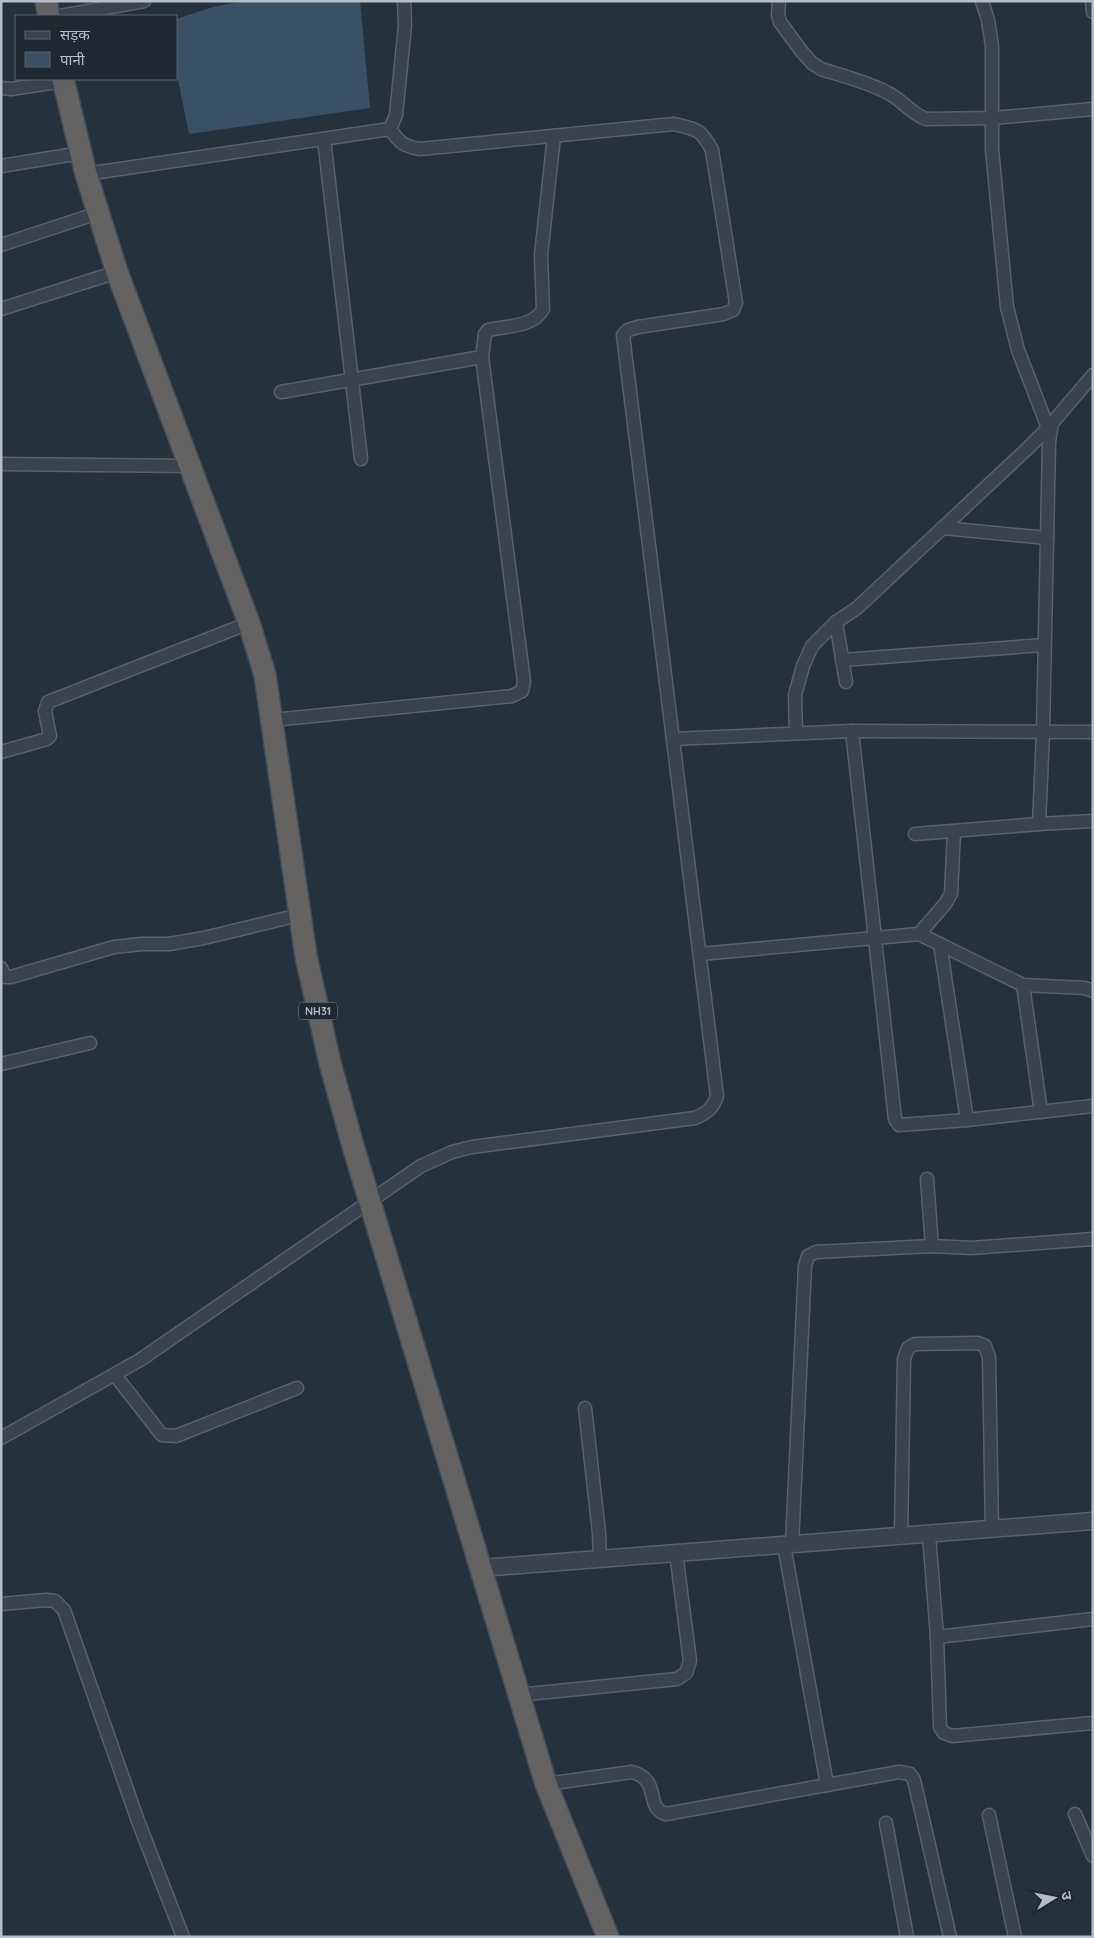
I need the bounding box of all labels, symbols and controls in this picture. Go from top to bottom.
legend [15,15,178,80]
text: सड़क [60,25,90,44]
text: पानी [60,50,86,69]
road number: NH31 [299,1002,337,1019]
north arrow [1029,1873,1079,1923]
text: उ [1057,1890,1077,1902]

